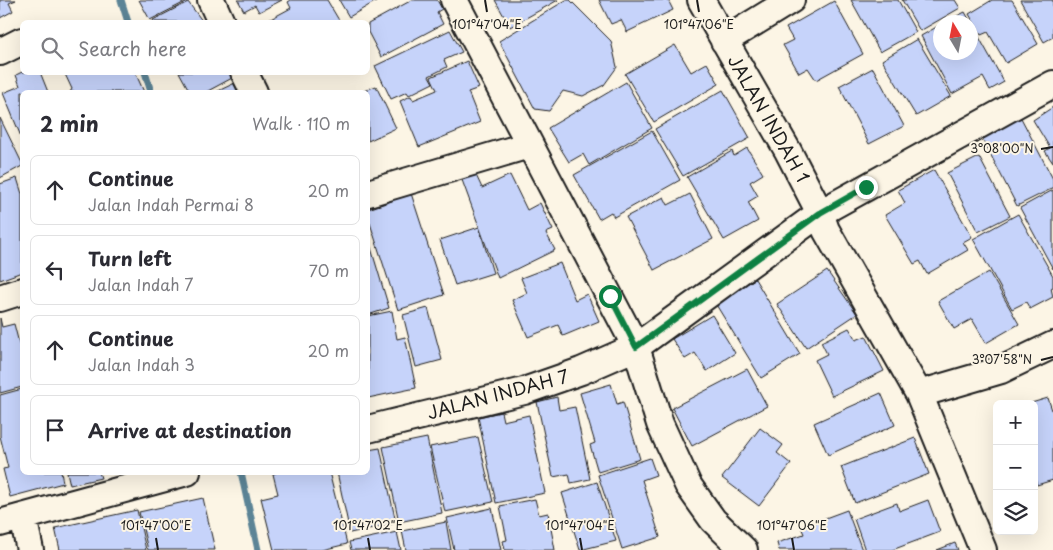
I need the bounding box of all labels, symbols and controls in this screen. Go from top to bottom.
text: 101°47'04"E [452,15,522,33]
text: 101°47'06"E [664,15,734,33]
north arrow [933,15,978,60]
search box [20,20,370,75]
icon: search [38,34,66,62]
text: Search here [78,34,187,62]
street label: JALAN INDAH 1 [722,49,817,187]
text: 2 min [40,107,99,139]
text: Walk · 110 m [252,111,350,135]
text: 3°08'00"N [970,139,1034,157]
text: Continue [88,164,174,192]
icon: ahead [41,176,69,204]
route end [855,176,878,199]
text: 20 m [308,178,349,202]
text: Jalan Indah Permai 8 [88,192,254,216]
text: Turn left [88,244,172,272]
icon: left [41,256,69,284]
text: 70 m [309,258,349,282]
text: Jalan Indah 7 [88,272,193,296]
route start [599,285,622,308]
text: Continue [88,324,174,352]
icon: ahead [41,336,69,364]
text: 20 m [308,338,349,362]
text: 3°07'58"N [972,350,1032,368]
text: Jalan Indah 3 [88,352,195,376]
street label: JALAN INDAH 7 [424,362,571,425]
map controls [993,400,1038,535]
button: + [993,400,1038,445]
icon: arrive [41,416,69,444]
text: Arrive at destination [88,416,292,444]
button: − [993,445,1038,490]
button: layers [993,490,1038,535]
text: 101°47'00"E [121,516,191,534]
text: 101°47'02"E [333,516,403,534]
text: 101°47'04"E [545,516,615,534]
text: 101°47'06"E [757,516,827,534]

